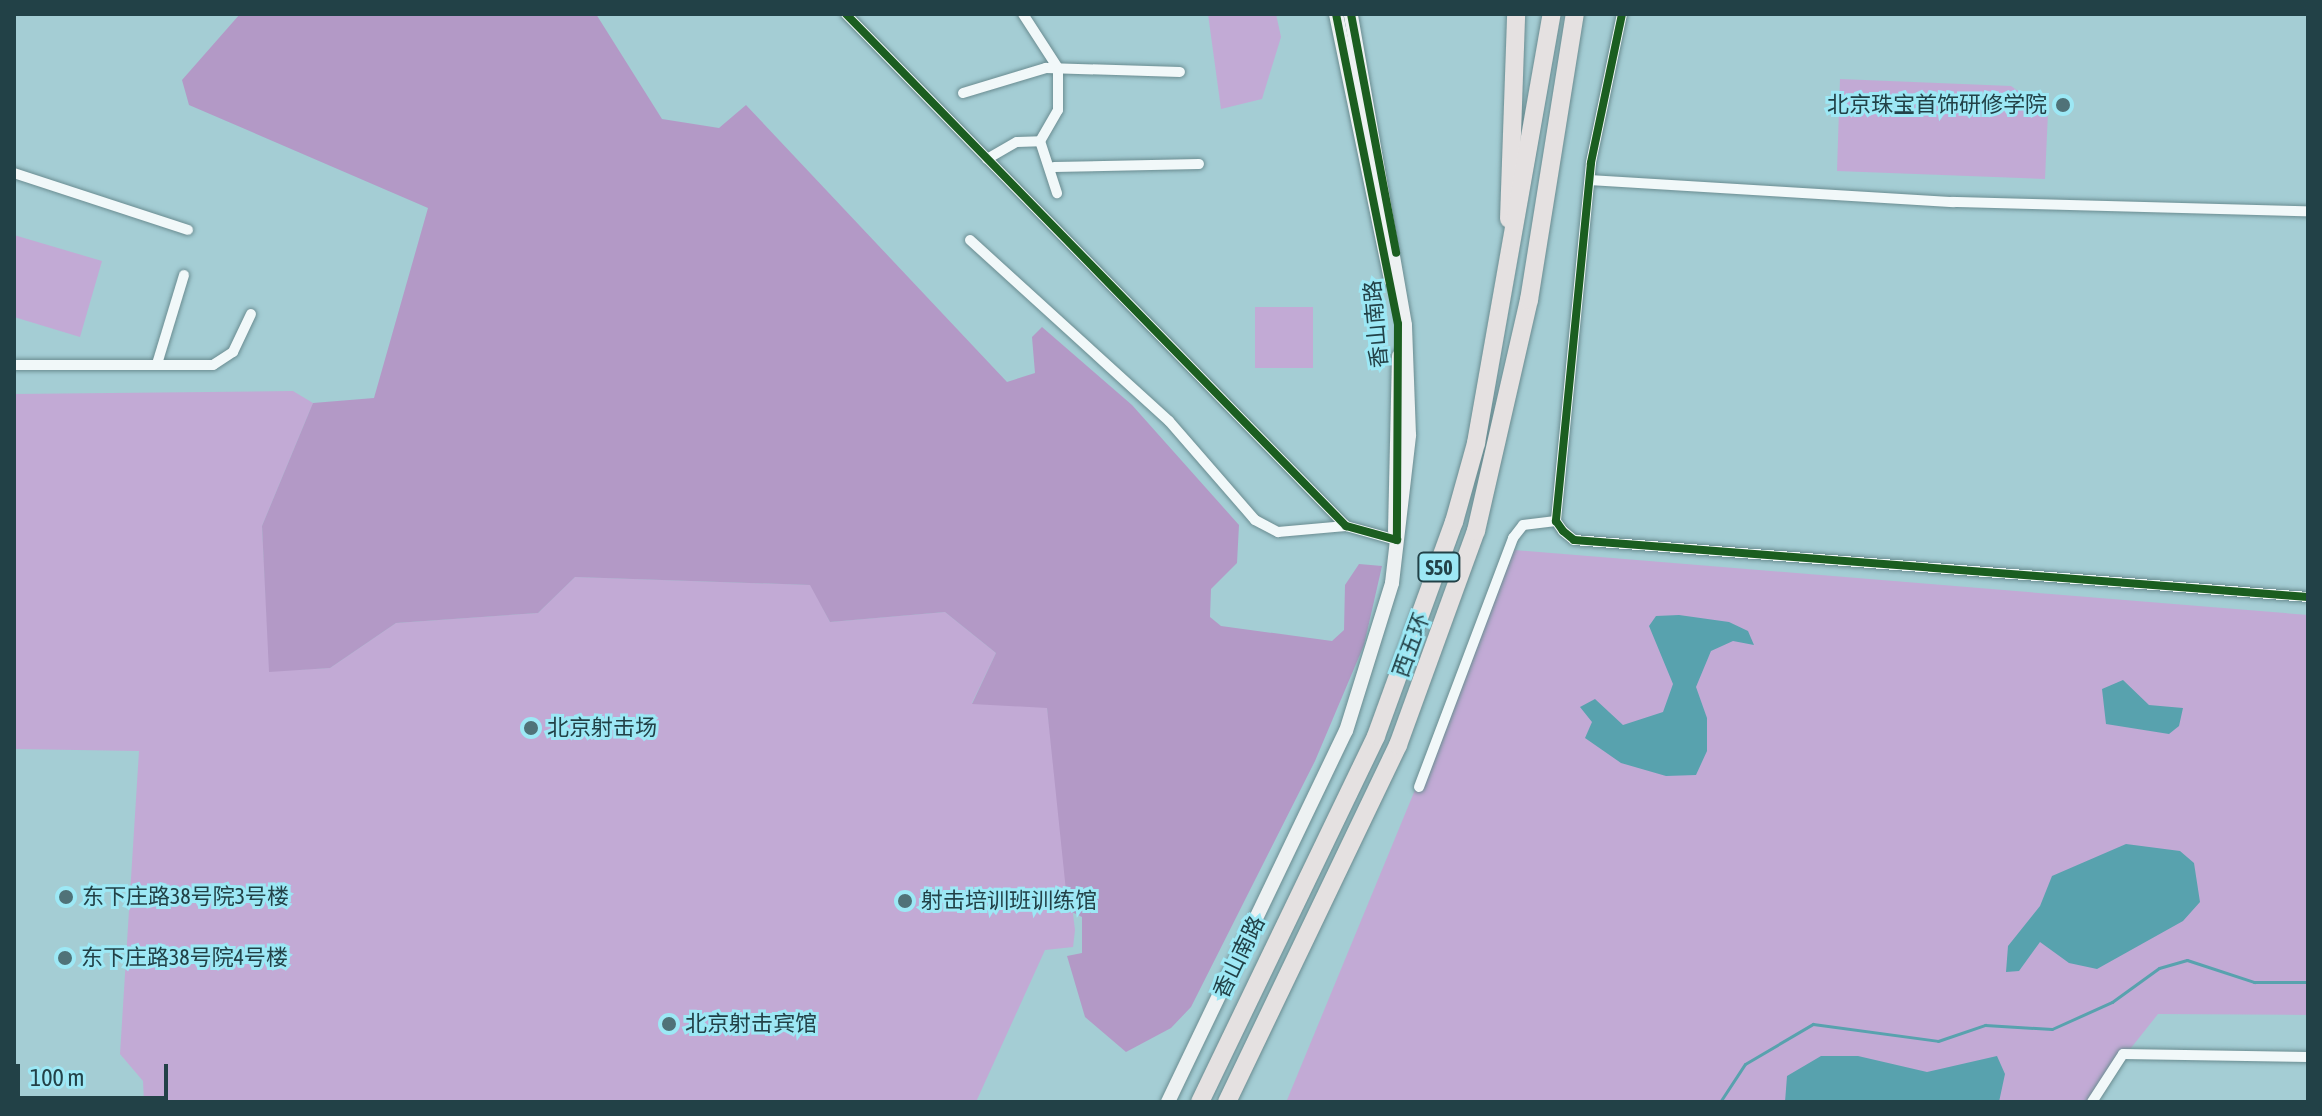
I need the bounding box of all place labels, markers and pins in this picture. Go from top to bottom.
place label: 北京珠宝首饰研修学院 [1827,92,2047,118]
marker: 北京珠宝首饰研修学院 [2054,96,2072,114]
place label: 北京射击场 [547,715,657,741]
marker: 北京射击场 [522,719,540,737]
place label: 东下庄路38号院3号楼 [82,884,289,910]
marker: 东下庄路38号院3号楼 [57,888,75,906]
place label: 射击培训班训练馆 [921,888,1097,914]
marker: 射击培训班训练馆 [896,892,914,910]
place label: 东下庄路38号院4号楼 [81,945,288,971]
marker: 东下庄路38号院4号楼 [56,949,74,967]
place label: 北京射击宾馆 [685,1011,817,1037]
marker: 北京射击宾馆 [660,1015,678,1033]

